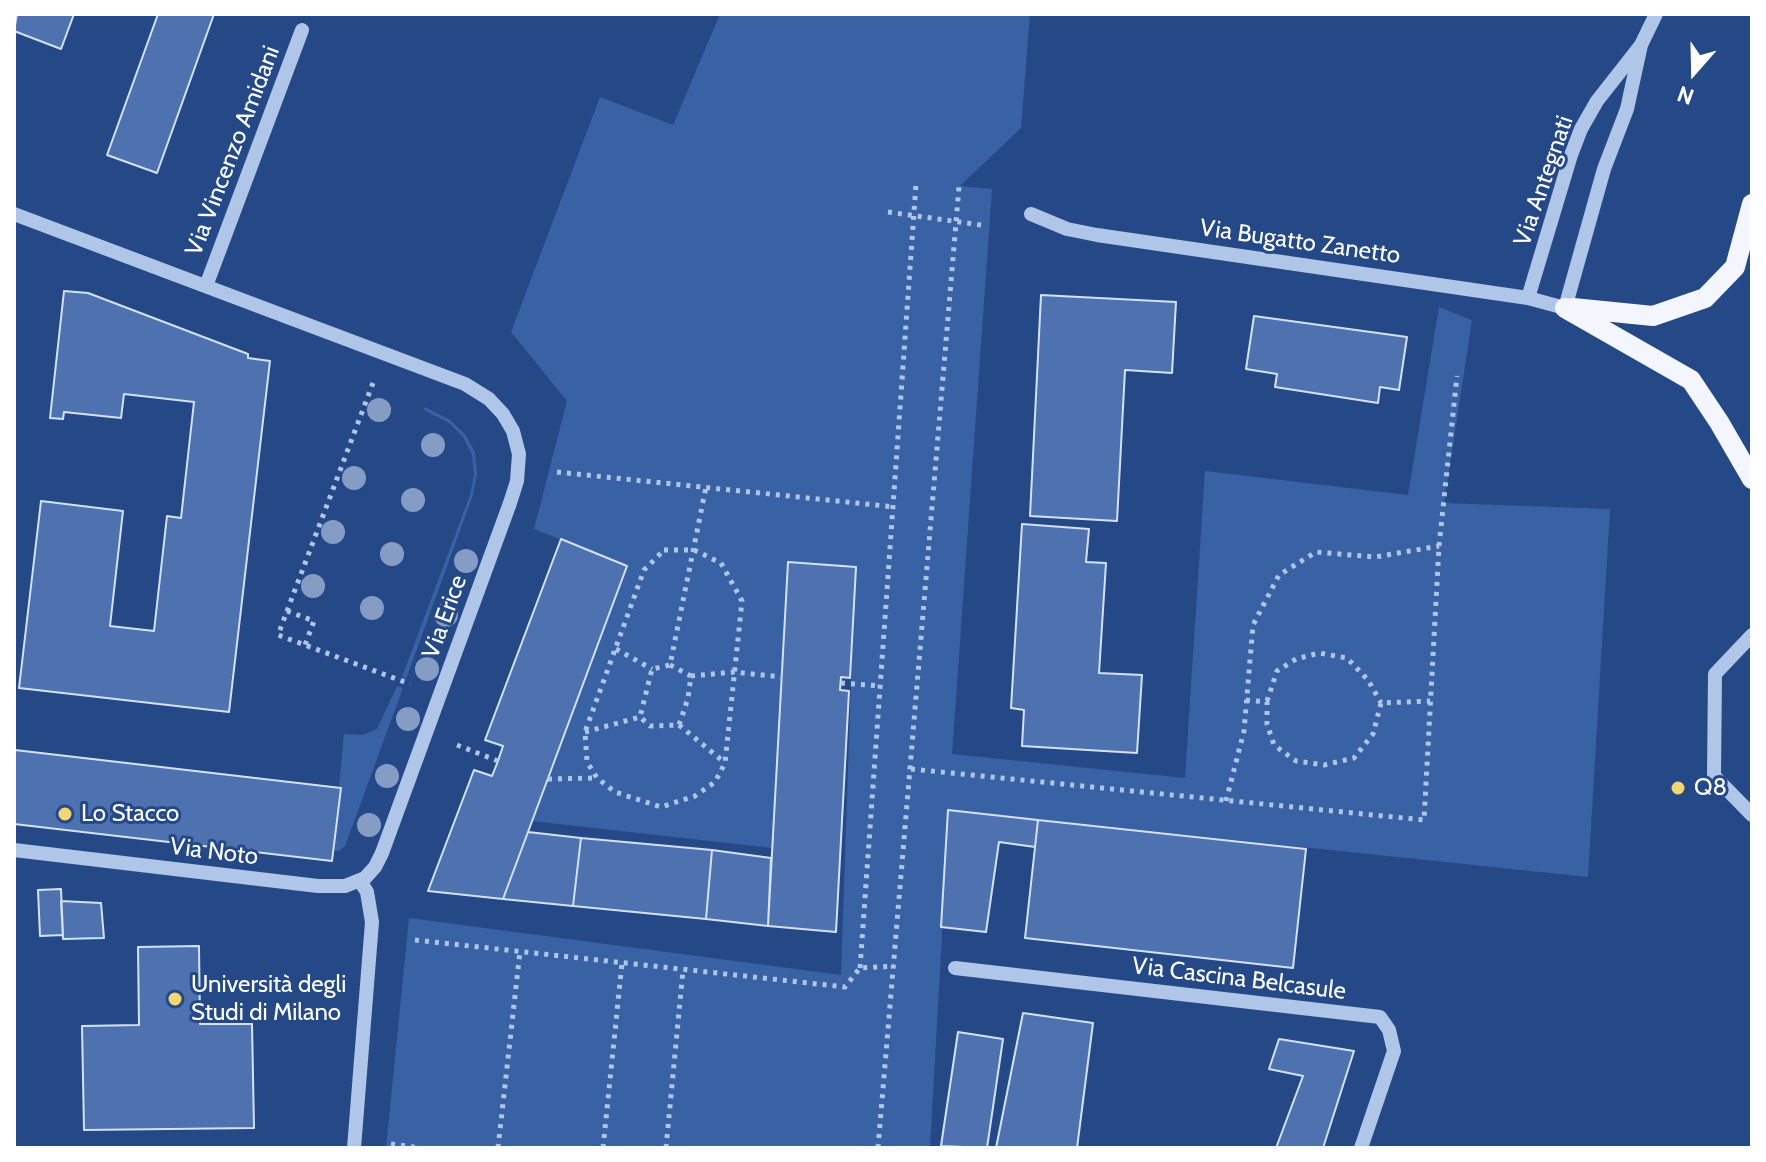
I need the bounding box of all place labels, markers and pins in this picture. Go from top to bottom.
place label: Q8 [1694,774,1727,802]
marker: Q8 [1669,779,1687,797]
place label: Lo Stacco [81,800,179,828]
marker: Lo Stacco [56,805,74,823]
place label: Università degli Studi di Milano [191,971,346,1027]
marker: Università degli Studi di Milano [166,990,184,1008]

